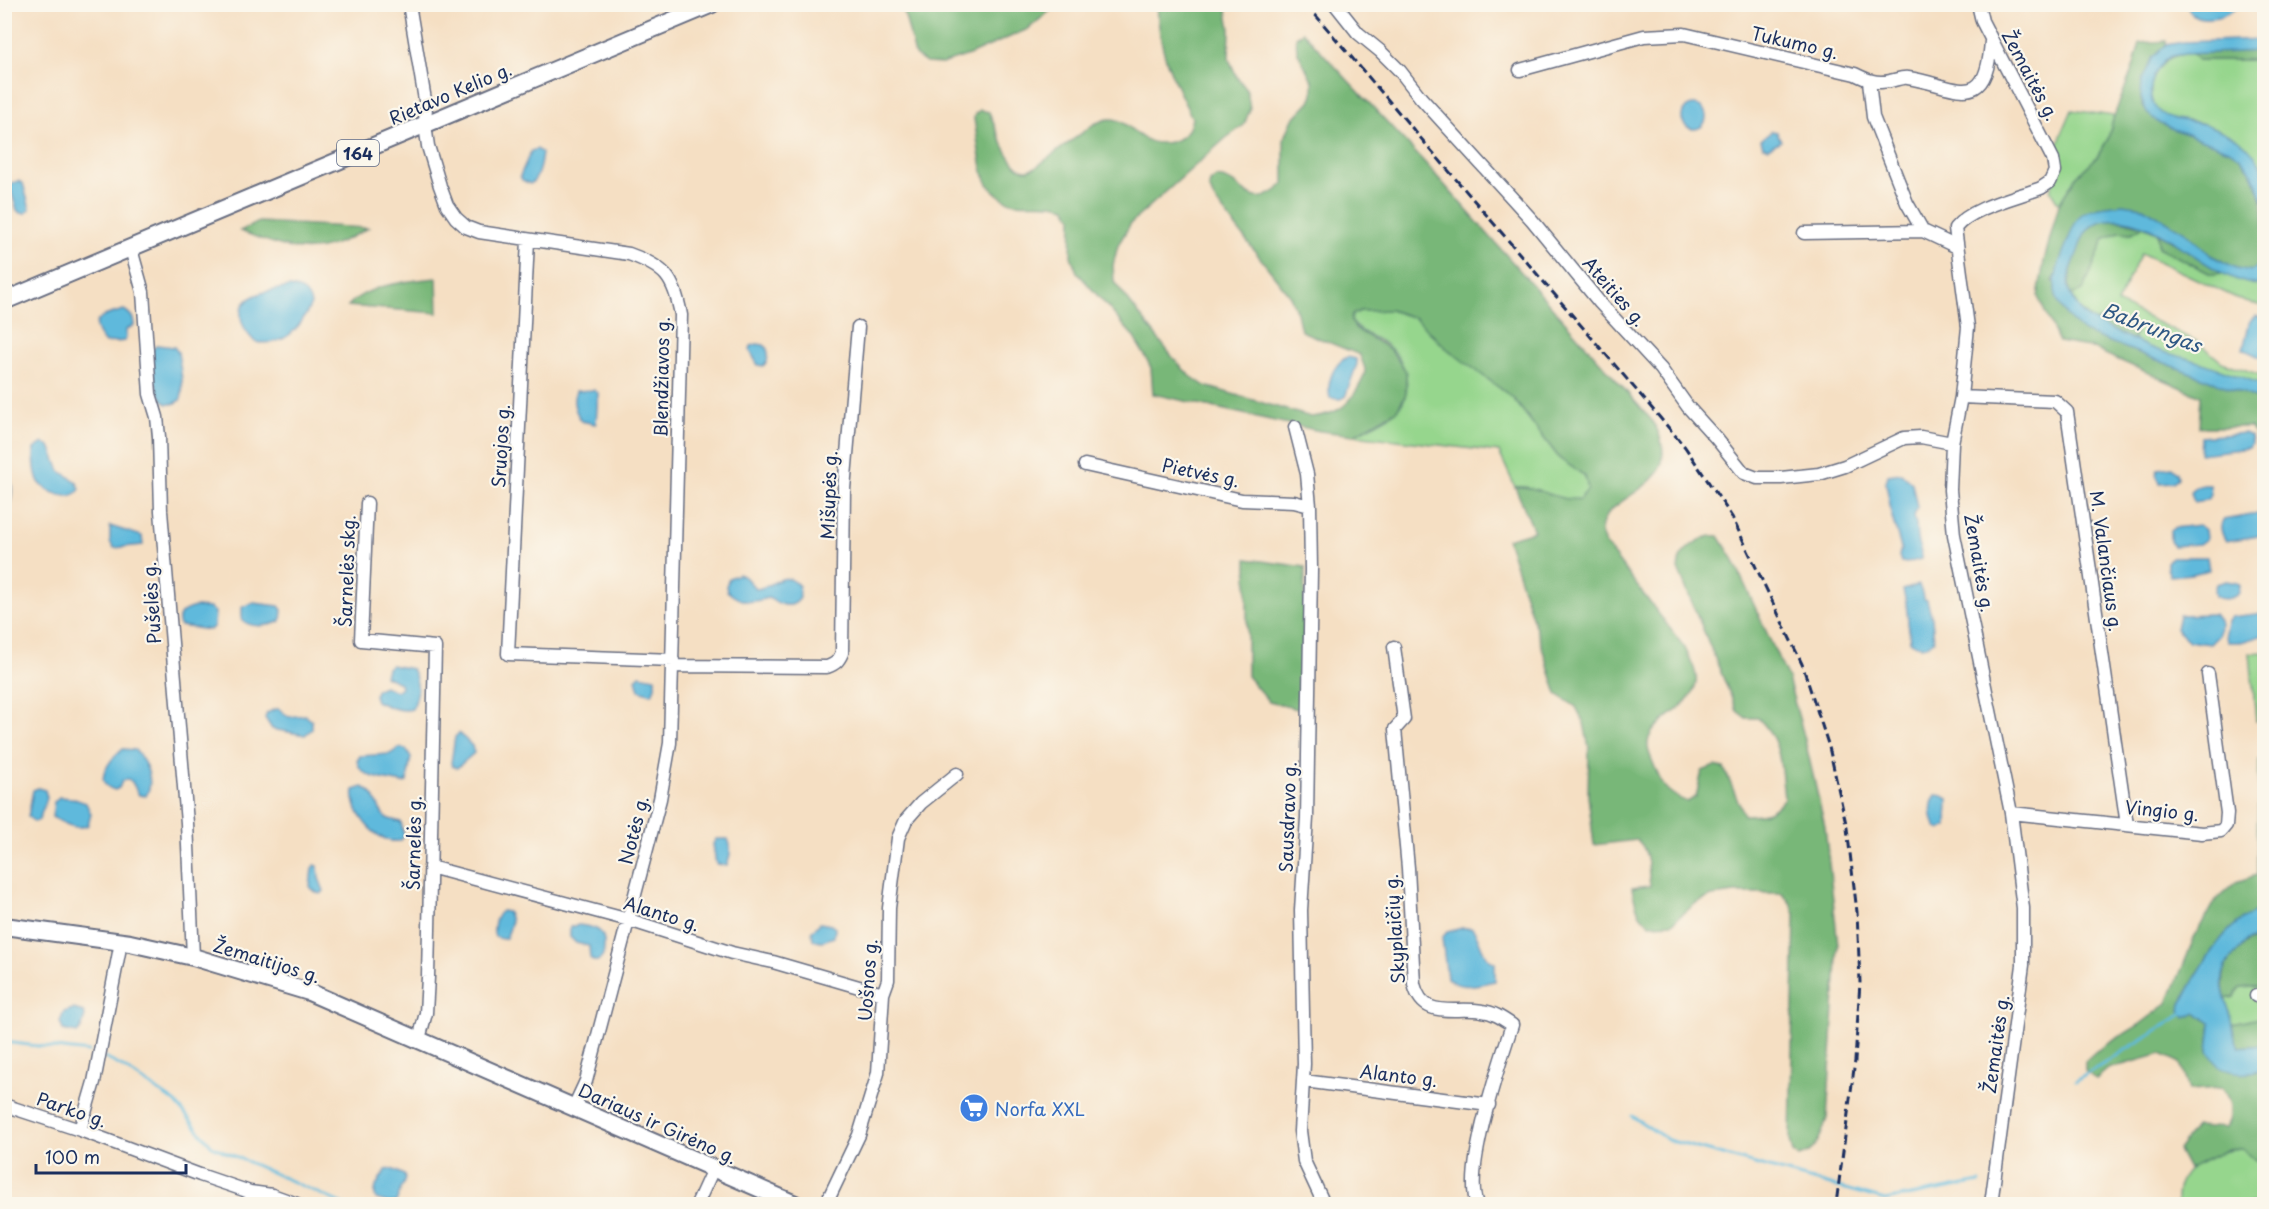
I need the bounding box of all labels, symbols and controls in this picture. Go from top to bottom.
street label: Tukumo g. [1749,19,1841,65]
street label: Žemaitės g. [1996,25,2066,125]
street label: Rietavo Kelio g. [384,55,516,131]
road number: 164 [337,140,379,166]
street label: Ateities g. [1577,250,1653,332]
water label: Babrungas [2098,294,2208,360]
street label: Blendžiavos g. [646,316,676,438]
street label: Sruojos g. [484,403,516,489]
street label: Mišupės g. [813,450,843,540]
street label: Pietvės g. [1160,451,1242,493]
street label: M. Valančiaus g. [2084,489,2130,633]
street label: Žemaitės g. [1958,512,2002,614]
street label: Šarnelės skg. [331,514,361,628]
street label: Pušelės g. [135,561,167,645]
street label: Sausdravo g. [1272,761,1302,873]
street label: Notės g. [611,793,655,867]
street label: Vingio g. [2124,793,2200,827]
street label: Šarnelės g. [399,795,427,891]
street label: Skyplaičių g. [1377,873,1411,985]
street label: Alanto g. [621,889,703,937]
street label: Žemaitijos g. [210,931,324,989]
street label: Uošnos g. [851,938,883,1022]
street label: Žemaitės g. [1975,993,2015,1095]
street label: Alanto g. [1359,1057,1439,1093]
street label: Dariaus ir Girėno g. [574,1076,742,1170]
street label: Parko g. [33,1084,111,1134]
supermarket icon: Norfa XXL [958,1092,990,1124]
place label: Norfa XXL [995,1095,1085,1122]
scale bar [36,1137,186,1175]
text: 100 m [45,1143,100,1170]

